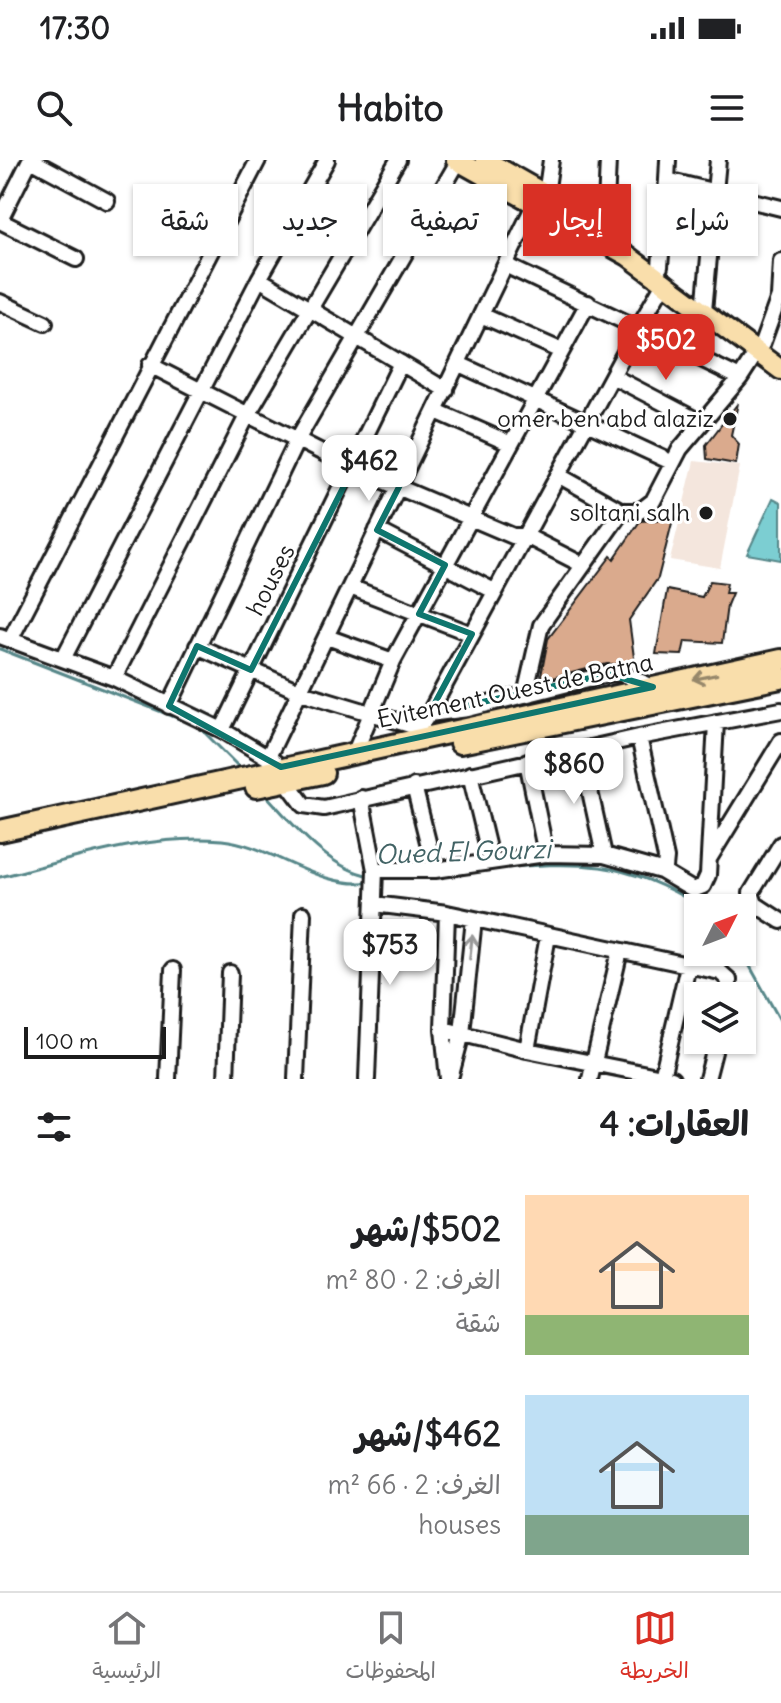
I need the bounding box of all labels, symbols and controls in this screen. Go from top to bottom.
text: 17:30 [40,9,110,47]
icon: search [32,86,76,130]
text: Habito [337,86,444,131]
icon: menu [705,86,749,130]
chip: شقة [133,184,238,256]
chip: جديد [254,184,367,256]
chip: تصفية [383,184,507,256]
chip: إيجار [523,184,631,256]
chip: شراء [647,184,758,256]
pin: $502 [619,314,713,382]
text: $502 [636,323,696,356]
place label: omer ben abd alaziz [497,403,714,433]
marker: omer ben abd alaziz [721,410,739,428]
pin: $462 [322,435,416,503]
text: $462 [340,444,398,477]
place label: soltani salh [570,497,690,527]
marker: soltani salh [697,504,715,522]
street label: houses [239,539,301,620]
street label: Evitement Ouest de Batna [374,646,655,734]
one-way arrow [693,670,718,685]
pin: $860 [527,738,621,806]
text: $860 [543,747,605,780]
water label: Oued El Gourzi [375,832,554,871]
north arrow [684,894,756,966]
map controls [684,894,756,1054]
pin: $753 [343,919,437,987]
text: $753 [362,928,418,961]
one-way arrow [464,934,479,961]
button: layers [684,982,756,1054]
scale bar [24,1023,166,1059]
text: 100 m [36,1027,98,1055]
text: العقارات: 4 [600,1102,749,1145]
icon: filters [32,1105,76,1149]
text: $502/شهر [353,1207,501,1250]
icon: home [589,1227,685,1323]
text: الغرف: 2 · 80 m² [326,1263,501,1296]
text: شقة [456,1306,501,1339]
text: $462/شهر [355,1412,501,1455]
icon: home [589,1427,685,1523]
text: الغرف: 2 · 66 m² [328,1468,501,1501]
text: houses [419,1508,501,1541]
tab: الرئيسية [92,1606,161,1690]
tab: المحفوظات [345,1606,436,1690]
tab: الخريطة [620,1606,689,1690]

